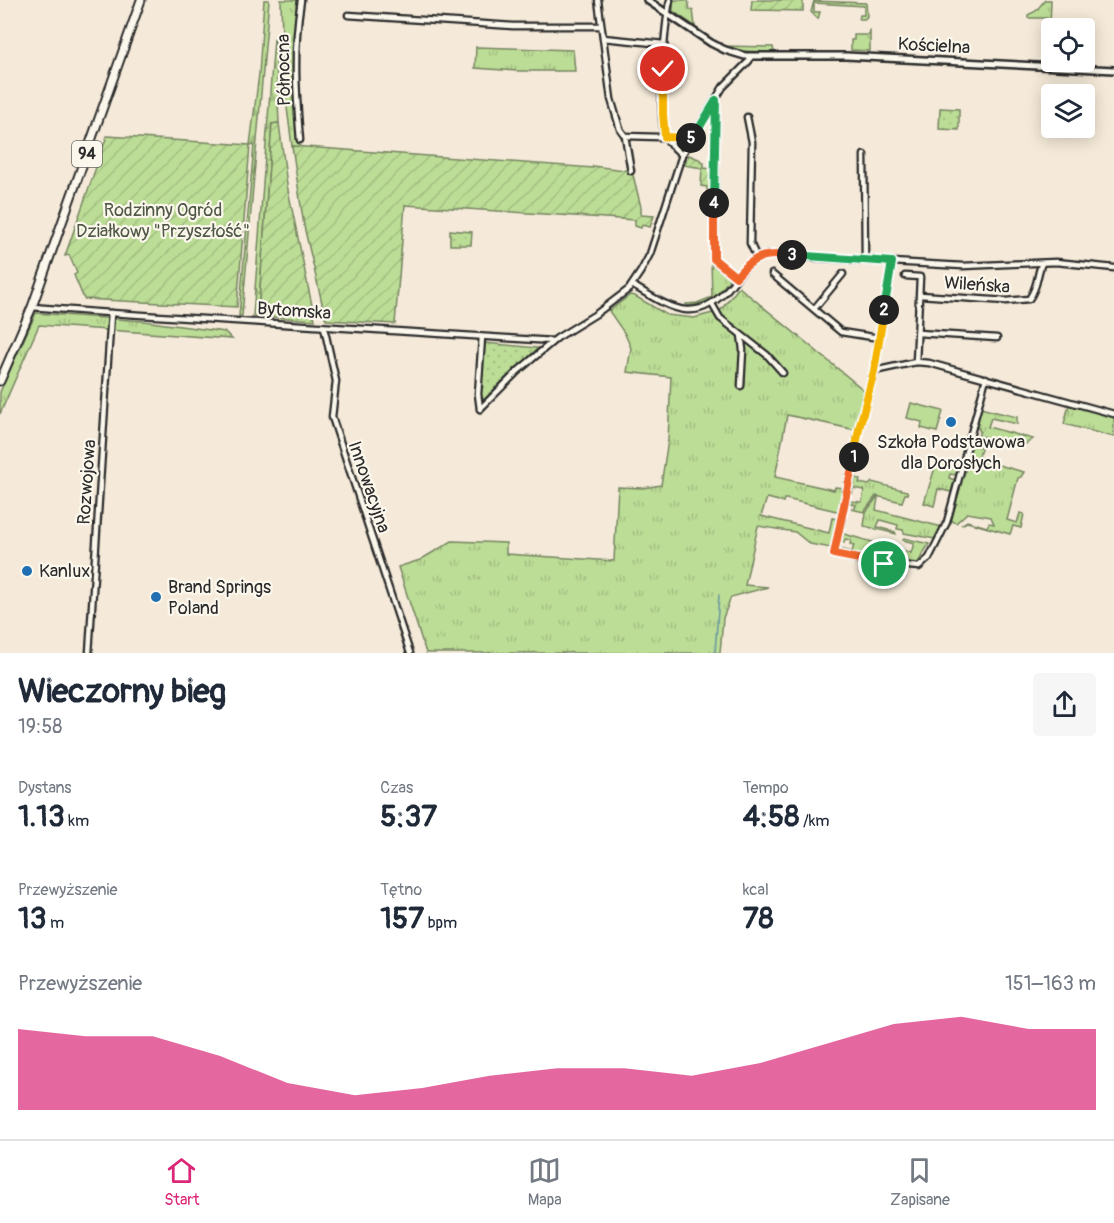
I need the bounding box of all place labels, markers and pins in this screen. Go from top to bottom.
pin [637,43,688,94]
pin: 5 [676,123,706,153]
pin: 4 [699,188,729,218]
pin: 3 [777,240,807,270]
pin: 2 [869,295,899,325]
marker: Szkoła Podstawowa dla Dorosłych [944,415,958,429]
place label: Szkoła Podstawowa dla Dorosłych [877,431,1025,475]
pin: 1 [839,442,869,472]
pin [858,538,909,589]
place label: Kanlux [39,560,90,583]
marker: Kanlux [20,564,34,578]
place label: Brand Springs Poland [168,576,271,620]
marker: Brand Springs Poland [149,590,163,604]

